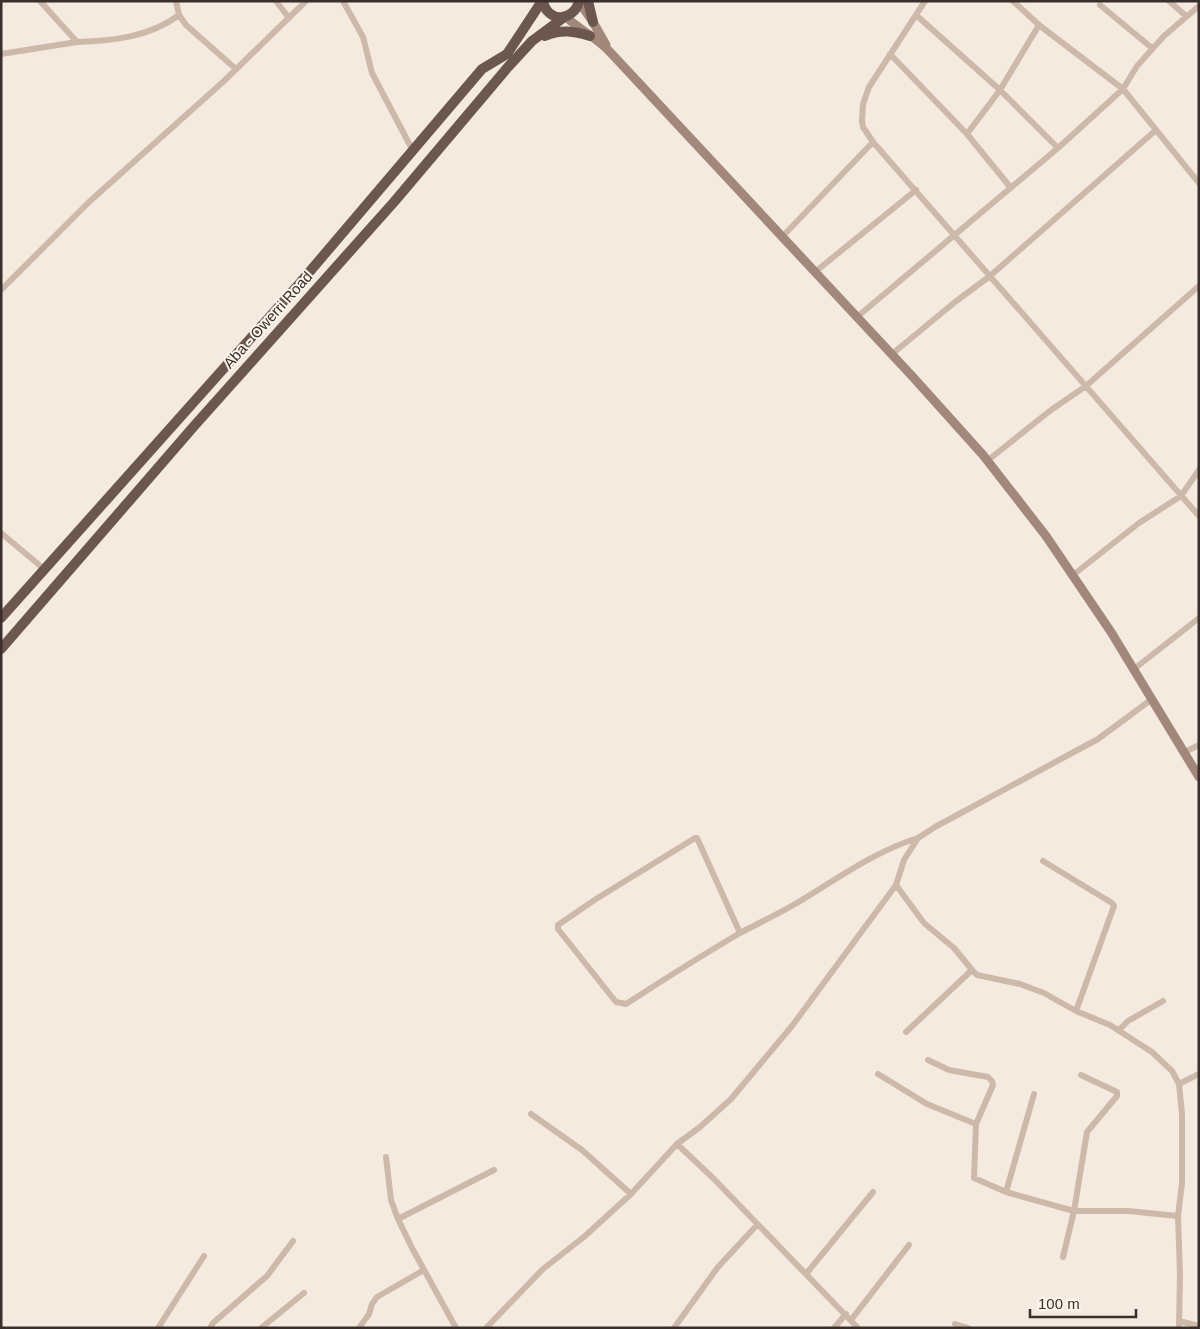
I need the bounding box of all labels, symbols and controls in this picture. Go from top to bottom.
street label: Aba - Owerri Road [220,268,316,372]
scale bar [1030,1286,1136,1318]
text: 100 m [1038,1295,1080,1312]

